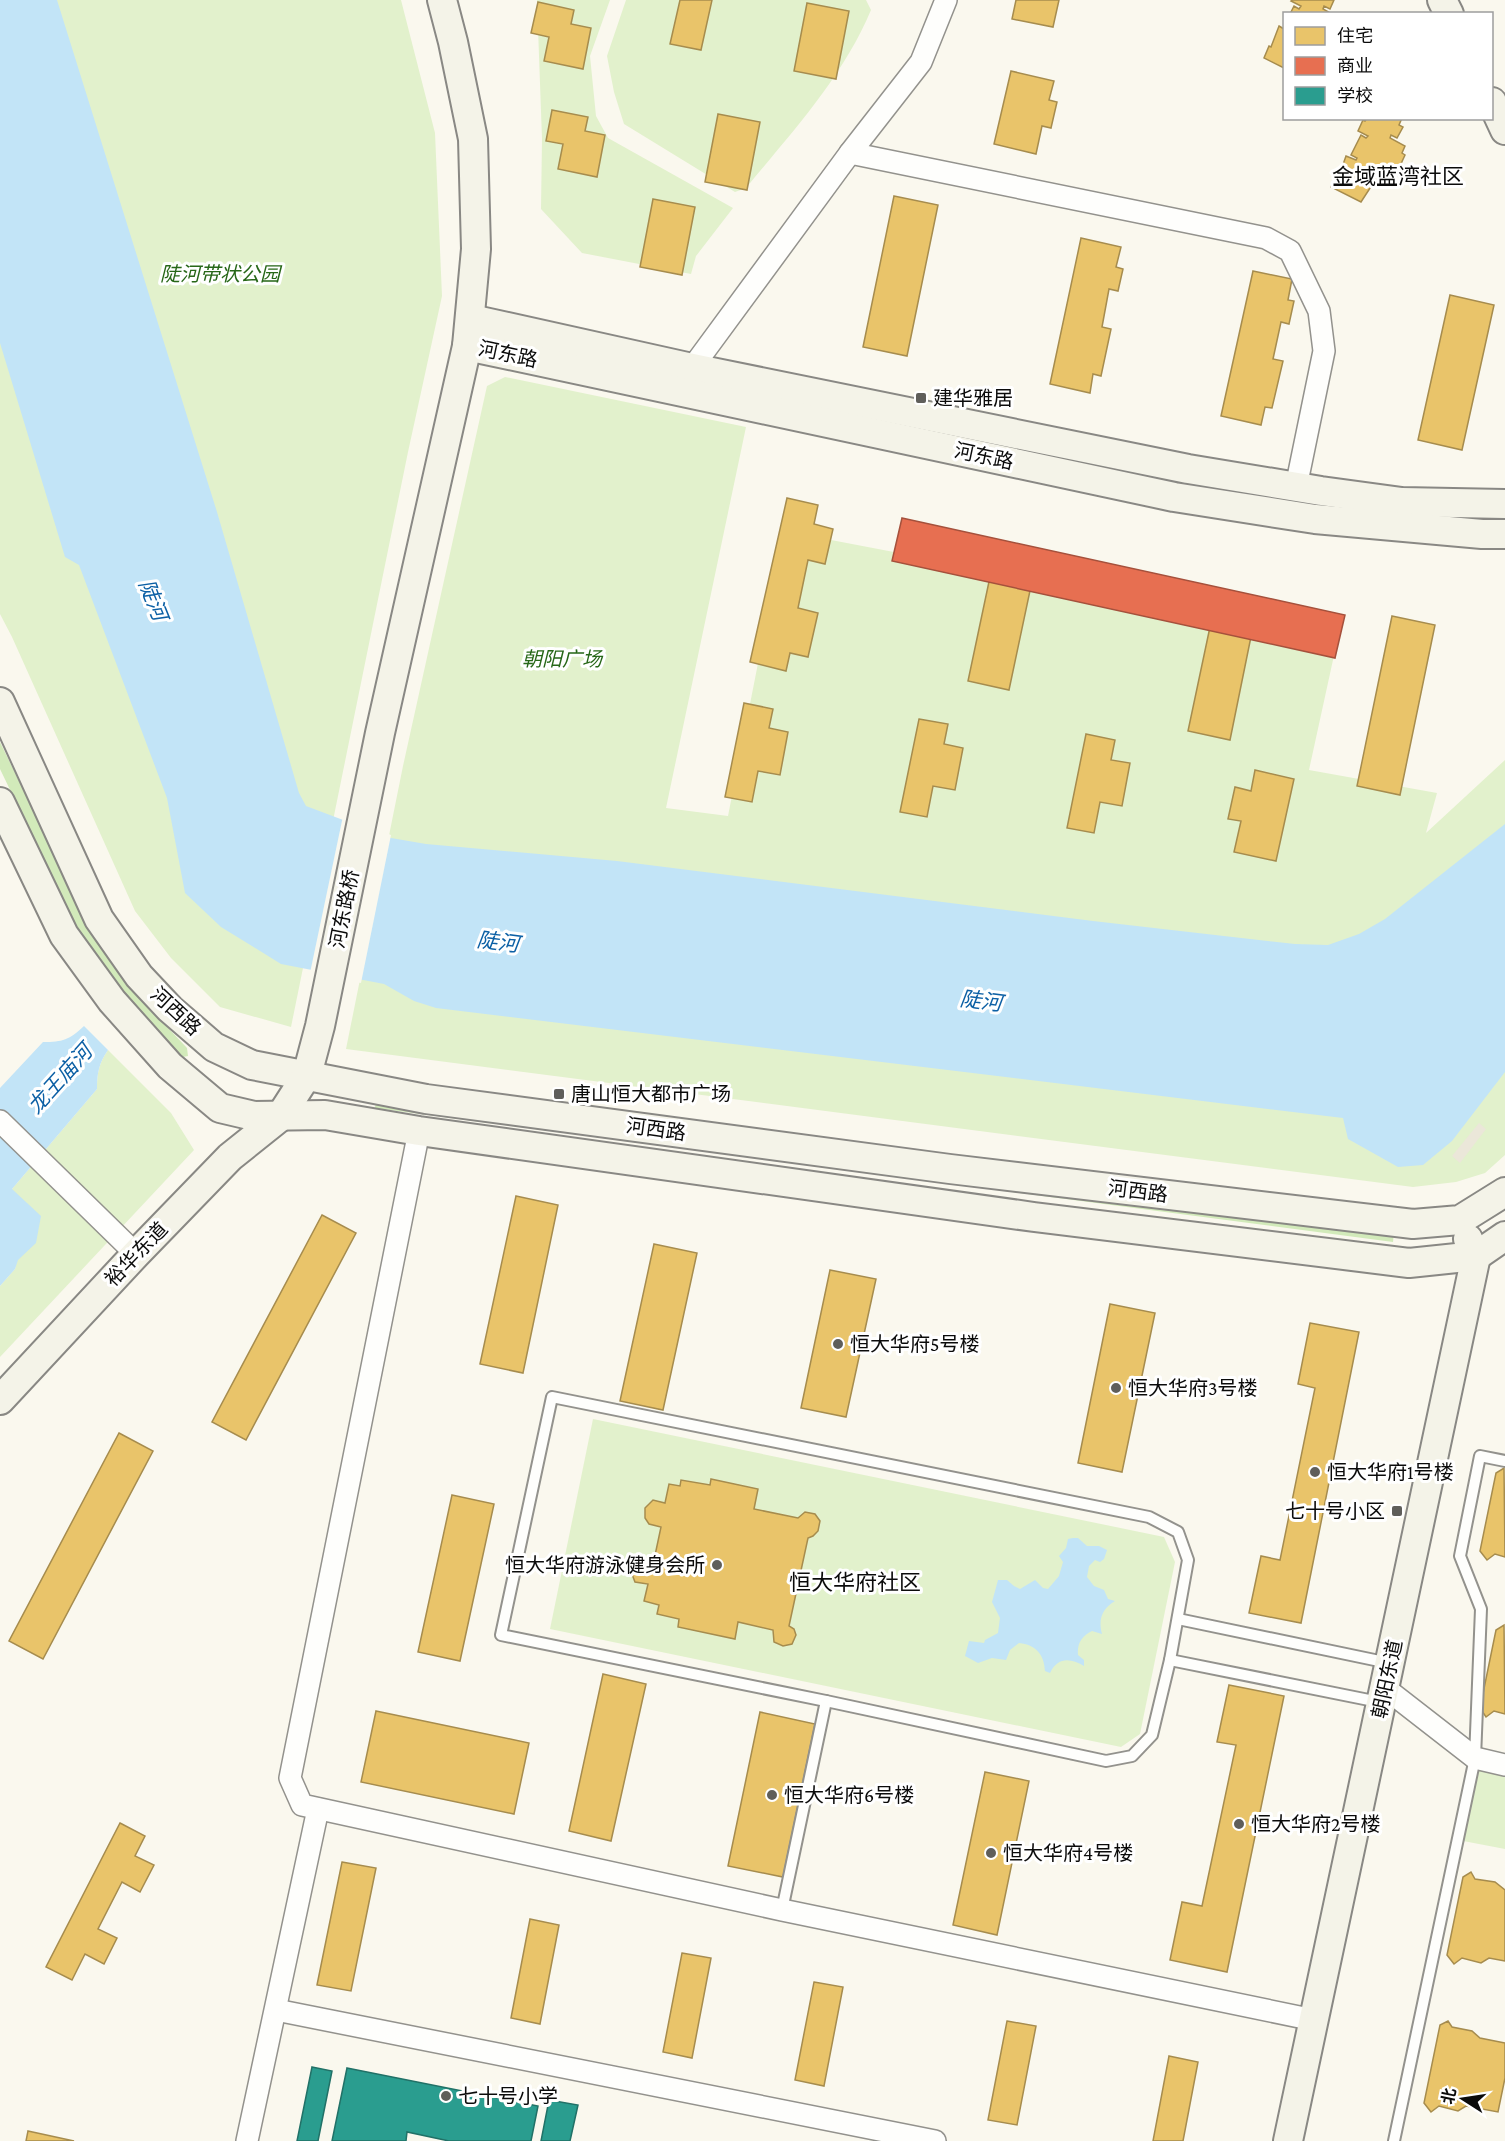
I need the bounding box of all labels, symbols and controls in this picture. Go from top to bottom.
legend [1283,12,1493,120]
text: 住宅 [1337,26,1373,46]
text: 商业 [1337,56,1373,76]
text: 学校 [1337,86,1373,106]
district label: 金域蓝湾社区 [1332,164,1464,189]
park label: 陡河带状公园 [160,263,283,285]
street label: 河东路 [476,337,540,371]
place label: 建华雅居 [933,387,1013,409]
marker: 建华雅居 [914,391,928,405]
street label: 河东路 [952,439,1016,473]
water label: 陡河 [134,576,173,628]
park label: 朝阳广场 [522,648,604,670]
street label: 河东路桥 [326,868,362,950]
water label: 陡河 [476,928,524,957]
street label: 河西路 [147,982,205,1040]
water label: 陡河 [959,987,1007,1016]
water label: 龙王庙河 [23,1037,100,1118]
place label: 唐山恒大都市广场 [571,1083,731,1105]
marker: 唐山恒大都市广场 [552,1087,566,1101]
street label: 河西路 [625,1114,687,1144]
street label: 河西路 [1107,1176,1169,1206]
street label: 裕华东道 [100,1218,172,1290]
place label: 恒大华府5号楼 [850,1333,979,1355]
marker: 恒大华府5号楼 [831,1337,845,1351]
place label: 恒大华府3号楼 [1128,1377,1258,1399]
marker: 恒大华府3号楼 [1109,1381,1123,1395]
place label: 恒大华府1号楼 [1327,1461,1454,1483]
marker: 恒大华府1号楼 [1308,1465,1322,1479]
place label: 七十号小区 [1285,1500,1385,1522]
marker: 七十号小区 [1390,1504,1404,1518]
place label: 恒大华府游泳健身会所 [505,1554,705,1576]
marker: 恒大华府游泳健身会所 [710,1558,724,1572]
district label: 恒大华府社区 [789,1570,921,1595]
street label: 朝阳东道 [1368,1638,1406,1720]
place label: 恒大华府6号楼 [784,1784,914,1806]
marker: 恒大华府6号楼 [765,1788,779,1802]
place label: 恒大华府2号楼 [1251,1813,1381,1835]
marker: 恒大华府2号楼 [1232,1817,1246,1831]
place label: 恒大华府4号楼 [1003,1842,1133,1864]
marker: 恒大华府4号楼 [984,1846,998,1860]
north arrow [1433,2069,1493,2129]
place label: 七十号小学 [458,2085,558,2107]
text: 北 [1439,2086,1459,2106]
marker: 七十号小学 [439,2089,453,2103]

